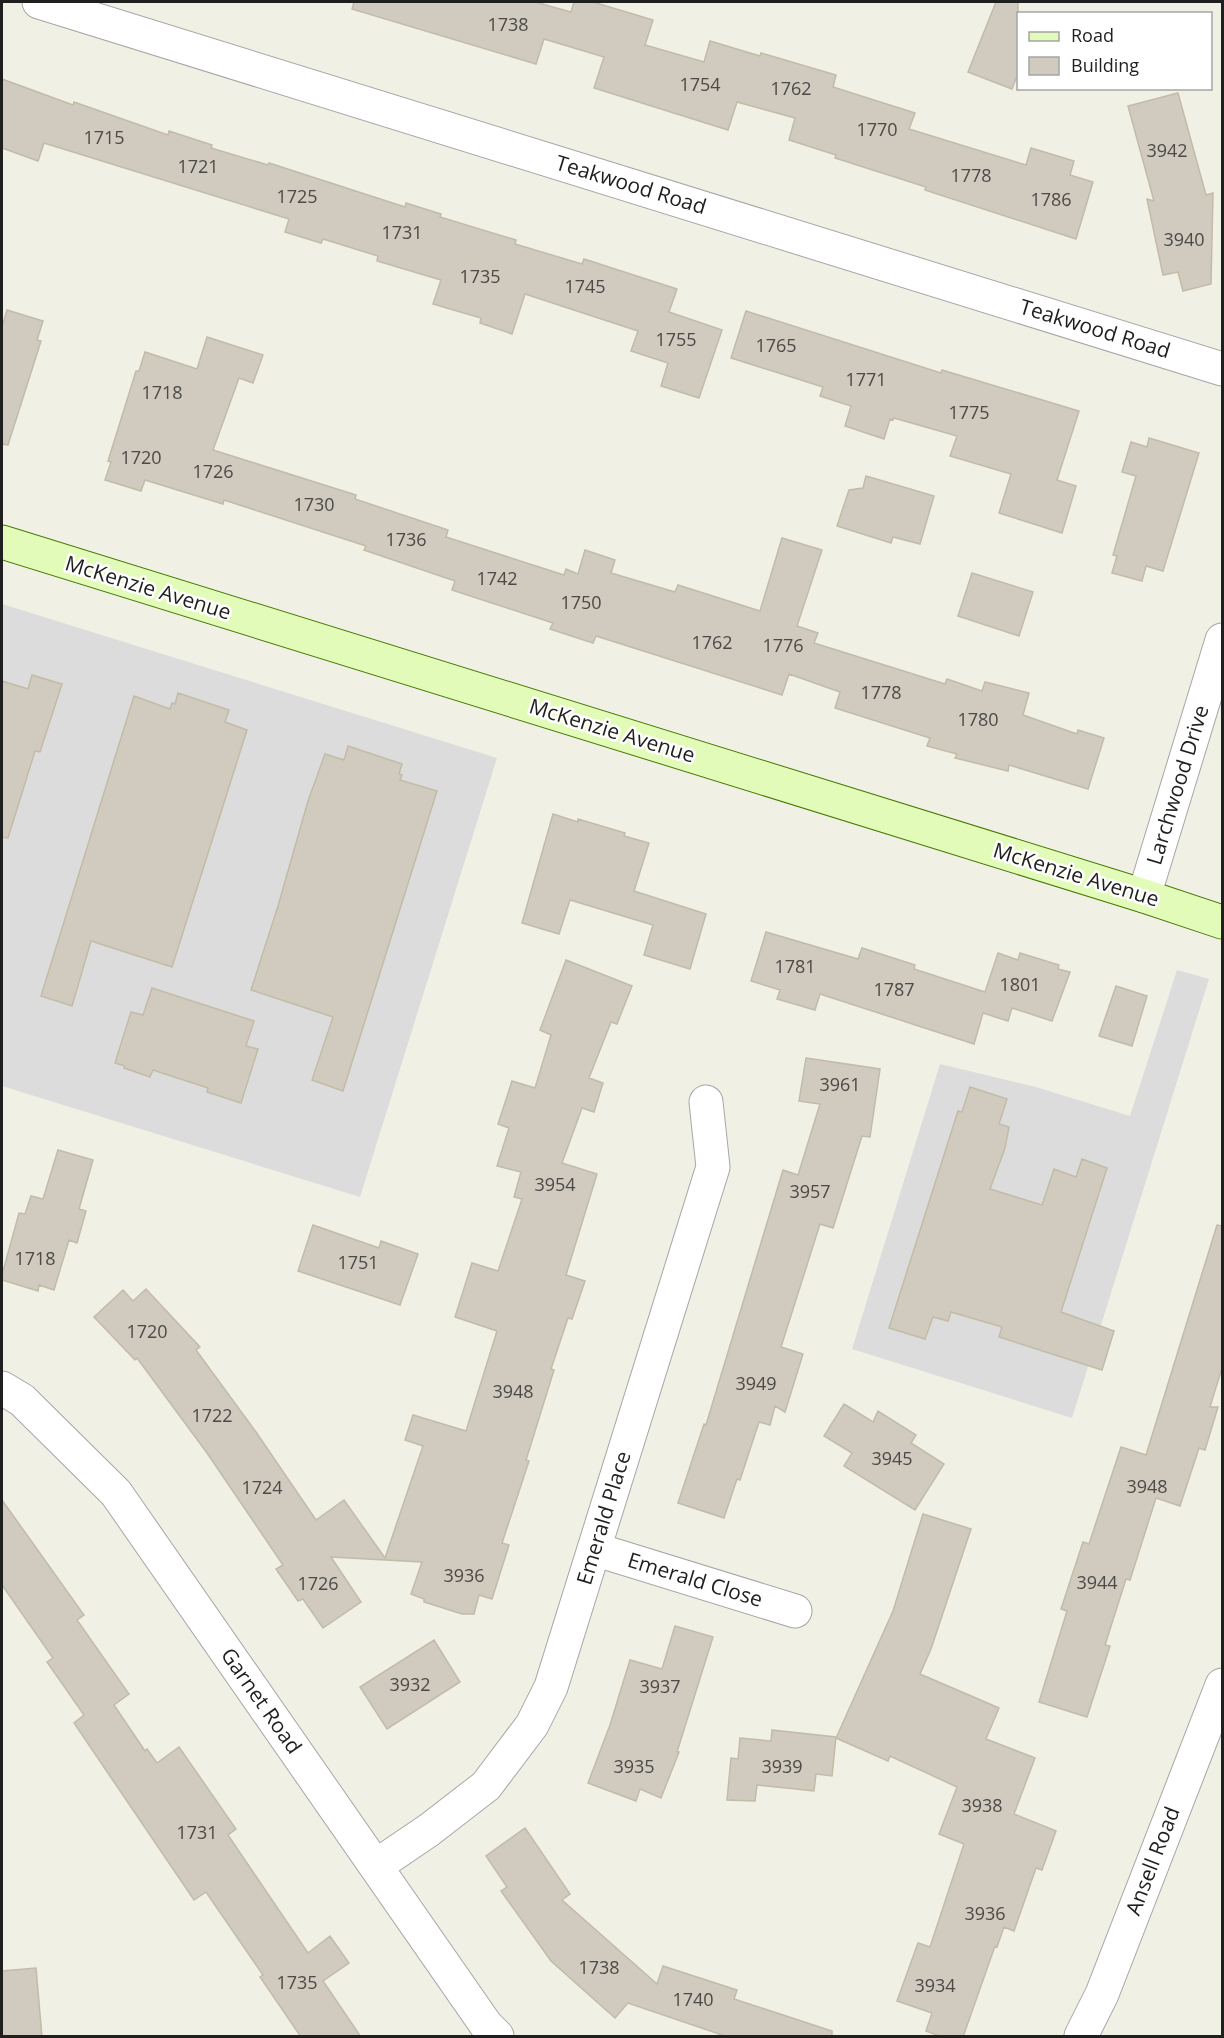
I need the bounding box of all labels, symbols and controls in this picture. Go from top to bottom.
house number: 1738 [487,12,529,36]
legend [1017,12,1212,90]
text: Road [1071,23,1114,47]
text: Building [1071,53,1139,77]
house number: 1754 [679,72,721,96]
house number: 1762 [770,76,812,100]
house number: 1770 [856,117,898,141]
house number: 1715 [83,125,125,149]
house number: 3942 [1146,138,1188,162]
street label: Teakwood Road [553,148,710,220]
house number: 1721 [177,154,219,178]
house number: 1778 [950,163,992,187]
house number: 1725 [276,184,318,208]
house number: 1786 [1030,187,1072,211]
house number: 1731 [381,220,423,244]
house number: 3940 [1163,227,1205,251]
house number: 1735 [459,264,501,288]
house number: 1745 [564,274,606,298]
street label: Teakwood Road [1017,292,1174,364]
house number: 1755 [655,327,697,351]
house number: 1765 [755,333,797,357]
house number: 1771 [845,367,887,391]
house number: 1718 [141,380,183,404]
house number: 1775 [948,400,990,424]
house number: 1720 [120,445,162,469]
house number: 1726 [192,459,234,483]
house number: 1730 [293,492,335,516]
house number: 1736 [385,527,427,551]
street label: McKenzie Avenue [62,549,235,626]
house number: 1742 [476,566,518,590]
house number: 1750 [560,590,602,614]
house number: 1762 [691,630,733,654]
house number: 1776 [762,633,804,657]
house number: 1778 [860,680,902,704]
street label: McKenzie Avenue [526,692,699,769]
street label: Larchwood Drive [1139,702,1215,868]
house number: 1780 [957,707,999,731]
street label: McKenzie Avenue [990,836,1163,913]
house number: 1781 [774,954,816,978]
house number: 1801 [999,972,1041,996]
house number: 1787 [873,977,915,1001]
house number: 3961 [819,1072,861,1096]
house number: 3954 [534,1172,576,1196]
house number: 3957 [789,1179,831,1203]
house number: 1718 [14,1246,56,1270]
house number: 1751 [337,1250,379,1274]
house number: 1720 [126,1319,168,1343]
house number: 3949 [735,1371,777,1395]
house number: 3948 [492,1379,534,1403]
house number: 1722 [191,1403,233,1427]
house number: 3945 [871,1446,913,1470]
street label: Emerald Place [569,1448,637,1588]
house number: 3948 [1126,1474,1168,1498]
house number: 1724 [241,1475,283,1499]
street label: Emerald Close [624,1545,766,1613]
house number: 3936 [443,1563,485,1587]
house number: 3944 [1076,1570,1118,1594]
house number: 1726 [297,1571,339,1595]
street label: Garnet Road [215,1642,309,1759]
house number: 3932 [389,1672,431,1696]
house number: 3937 [639,1674,681,1698]
house number: 3935 [613,1754,655,1778]
house number: 3939 [761,1754,803,1778]
house number: 3938 [961,1793,1003,1817]
street label: Ansell Road [1119,1802,1186,1919]
house number: 1731 [176,1820,218,1844]
house number: 3936 [964,1901,1006,1925]
house number: 1738 [578,1955,620,1979]
house number: 1735 [276,1970,318,1994]
house number: 3934 [914,1973,956,1997]
house number: 1740 [672,1987,714,2011]

